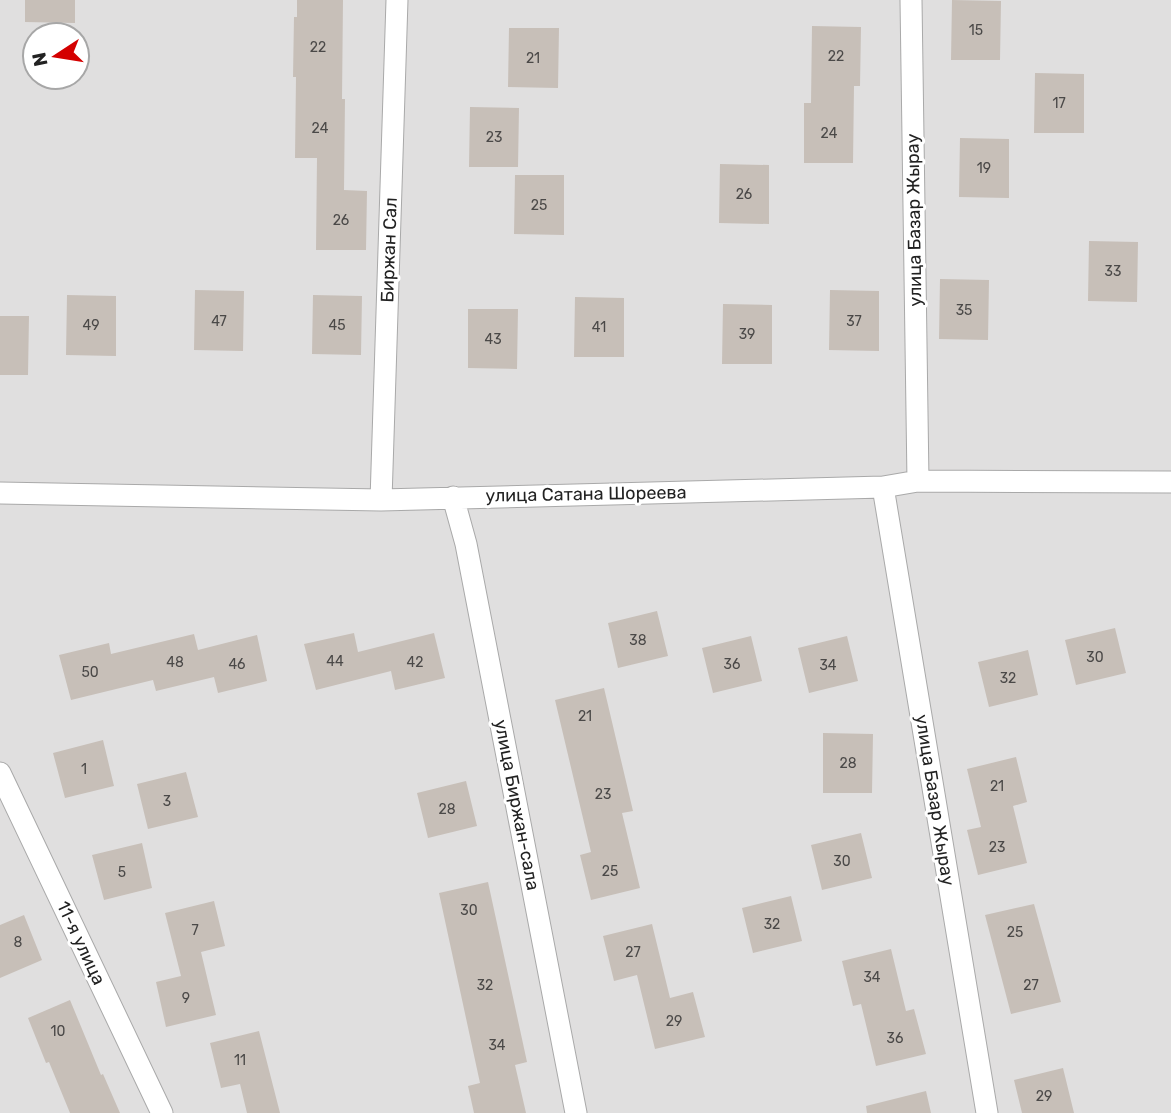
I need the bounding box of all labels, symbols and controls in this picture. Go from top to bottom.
north arrow [21,21,91,91]
house number: 15 [969,22,983,39]
house number: 22 [310,39,326,56]
house number: 22 [828,48,844,65]
text: N [27,50,53,69]
house number: 21 [526,50,540,67]
house number: 17 [1052,95,1066,112]
house number: 24 [312,120,329,137]
house number: 24 [821,125,838,142]
house number: 23 [486,129,502,146]
street label: улица Базар Жырау [901,133,927,307]
house number: 19 [977,160,991,177]
house number: 26 [736,186,752,203]
street label: Биржан Сал [376,197,402,303]
house number: 25 [531,197,547,214]
house number: 26 [333,212,349,229]
house number: 33 [1105,263,1121,280]
house number: 35 [956,302,972,319]
house number: 47 [211,313,227,330]
house number: 37 [846,313,862,330]
house number: 49 [83,317,99,334]
house number: 45 [328,317,346,334]
house number: 41 [592,319,606,336]
house number: 39 [739,326,755,343]
house number: 43 [484,331,502,348]
street label: улица Сатана Шореева [485,481,687,507]
house number: 38 [629,632,647,649]
house number: 30 [1086,649,1104,666]
house number: 44 [326,653,344,670]
house number: 48 [166,654,184,671]
house number: 42 [407,654,423,671]
house number: 46 [228,656,246,673]
house number: 36 [724,656,740,673]
house number: 34 [819,657,837,674]
house number: 50 [81,664,99,681]
house number: 32 [1000,670,1016,687]
house number: 21 [578,708,592,725]
street label: улица Базар Жырау [911,713,959,887]
street label: улица Биржан-сала [490,718,544,892]
house number: 28 [839,755,857,772]
house number: 1 [81,761,87,778]
house number: 21 [990,778,1004,795]
house number: 23 [595,786,611,803]
house number: 3 [163,793,171,810]
house number: 28 [438,801,456,818]
house number: 23 [989,839,1005,856]
house number: 30 [833,853,851,870]
house number: 25 [602,863,618,880]
house number: 5 [118,864,126,881]
street label: 11-я улица [52,898,110,988]
house number: 30 [460,902,478,919]
house number: 32 [764,916,780,933]
house number: 7 [191,922,199,939]
house number: 25 [1007,924,1023,941]
house number: 8 [14,934,23,951]
house number: 27 [625,944,641,961]
house number: 34 [863,969,881,986]
house number: 32 [477,977,493,994]
house number: 27 [1023,977,1039,994]
house number: 9 [182,990,190,1007]
house number: 29 [666,1013,682,1030]
house number: 10 [51,1023,66,1040]
house number: 36 [887,1030,903,1047]
house number: 34 [488,1037,506,1054]
house number: 11 [234,1052,246,1069]
house number: 29 [1036,1088,1052,1105]

